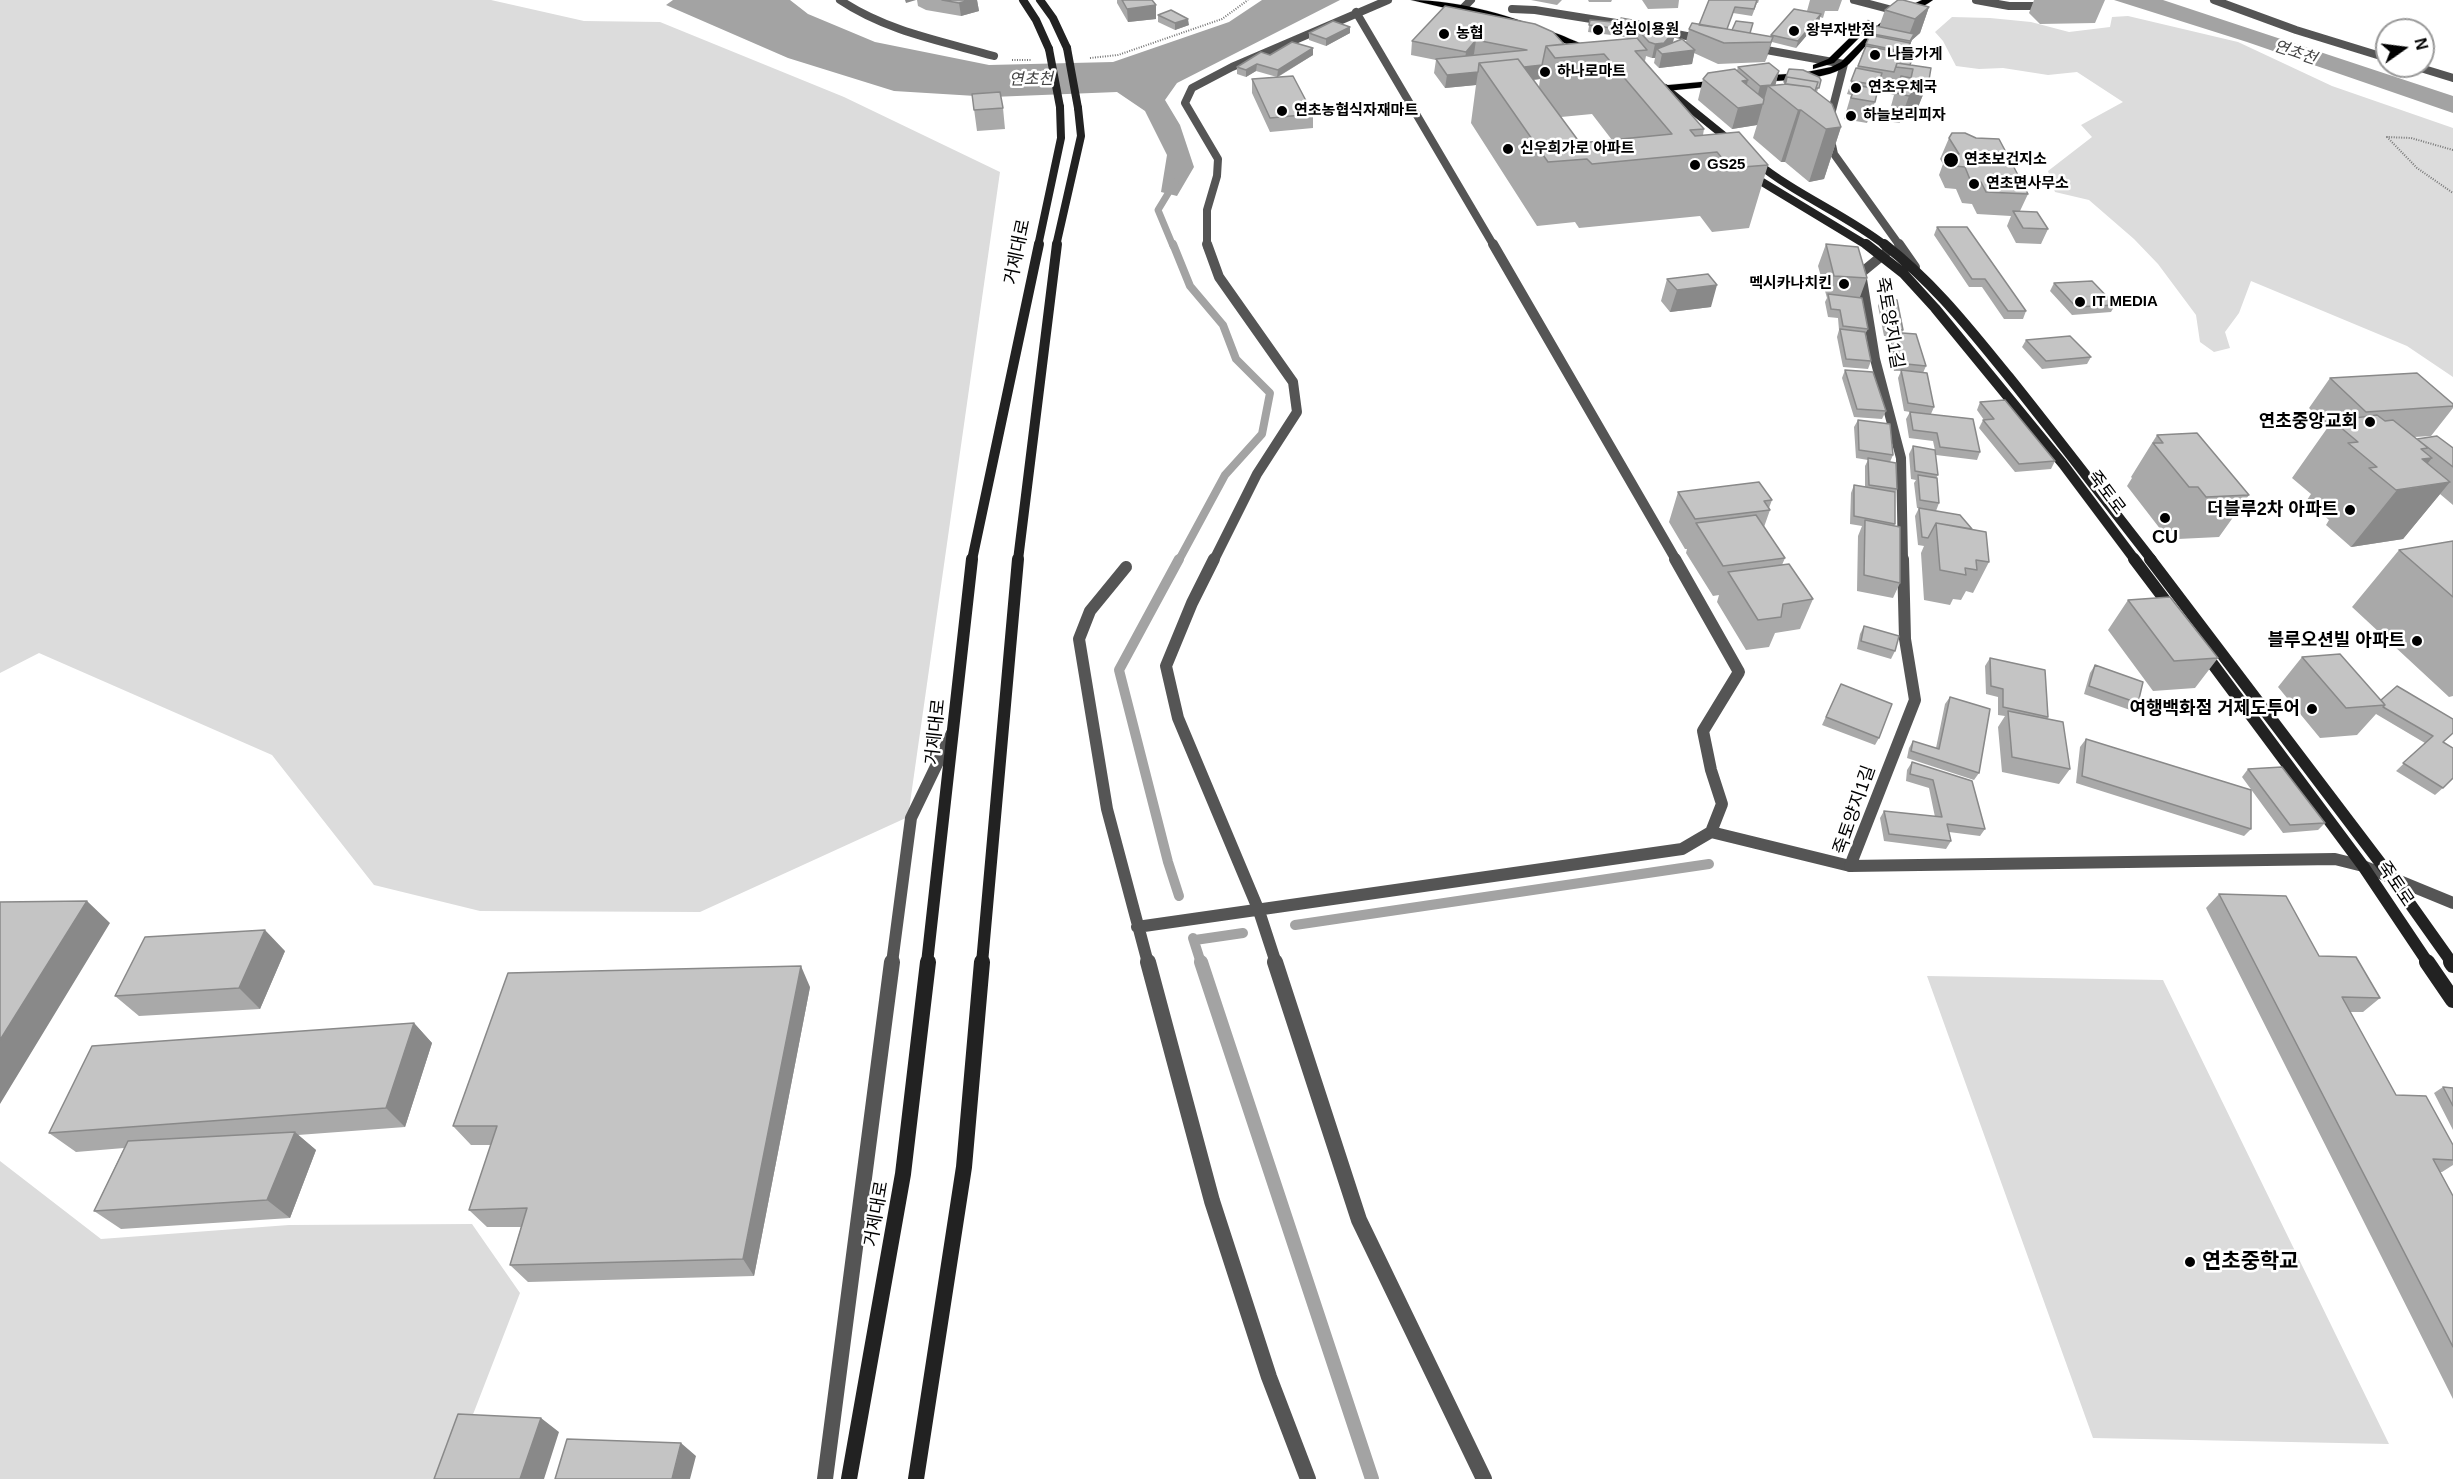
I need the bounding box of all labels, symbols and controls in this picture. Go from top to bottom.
north arrow [2375,18,2435,78]
place label: 성심이용원 [1610,21,1679,39]
place label: 왕부자반점 [1806,22,1875,40]
marker: 성심이용원 [1591,23,1605,37]
marker: 왕부자반점 [1787,24,1801,38]
place label: 농협 [1456,25,1484,43]
marker: 농협 [1437,27,1451,41]
text: N [2411,36,2431,52]
water label: 연초천 [2271,37,2319,69]
place label: 나들가게 [1887,46,1942,64]
marker: 나들가게 [1868,48,1882,62]
place label: 하나로마트 [1557,63,1626,81]
marker: 하나로마트 [1538,65,1552,79]
water label: 연초천 [1009,70,1053,90]
place label: 연초우체국 [1868,79,1937,97]
marker: 연초우체국 [1849,81,1863,95]
place label: 연초농협식자재마트 [1294,102,1418,120]
marker: 연초농협식자재마트 [1275,104,1289,118]
place label: 하늘보리피자 [1863,107,1946,125]
marker: 하늘보리피자 [1844,109,1858,123]
place label: 신우희가로 아파트 [1520,140,1635,158]
marker: 신우희가로 아파트 [1501,142,1515,156]
marker: 연초보건지소 [1942,151,1960,169]
place label: 연초보건지소 [1964,151,2047,169]
place label: GS25 [1707,156,1745,174]
marker: GS25 [1688,158,1702,172]
place label: 연초면사무소 [1986,175,2069,193]
marker: 연초면사무소 [1967,177,1981,191]
street label: 거제대로 [1001,217,1035,287]
place label: 멕시카나치킨 [1749,275,1832,293]
street label: 죽토양지1길 [1870,275,1908,371]
marker: 멕시카나치킨 [1837,277,1851,291]
place label: IT MEDIA [2092,293,2158,311]
marker: IT MEDIA [2073,295,2087,309]
place label: 연초중앙교회 [2259,411,2358,433]
marker: 연초중앙교회 [2363,415,2377,429]
street label: 죽토로 [2082,467,2130,519]
place label: 더블루2차 아파트 [2207,499,2338,521]
marker: 더블루2차 아파트 [2343,503,2357,517]
marker: CU [2158,511,2172,525]
place label: CU [2152,527,2178,549]
place label: 블루오션빌 아파트 [2268,630,2405,652]
marker: 블루오션빌 아파트 [2410,634,2424,648]
street label: 거제대로 [922,698,950,766]
place label: 여행백화점 거제도투어 [2129,698,2300,720]
marker: 여행백화점 거제도투어 [2305,702,2319,716]
street label: 죽토양지1길 [1830,763,1880,857]
street label: 죽토로 [2372,857,2418,911]
street label: 거제대로 [861,1180,893,1248]
place label: 연초중학교 [2202,1249,2299,1275]
marker: 연초중학교 [2183,1255,2197,1269]

